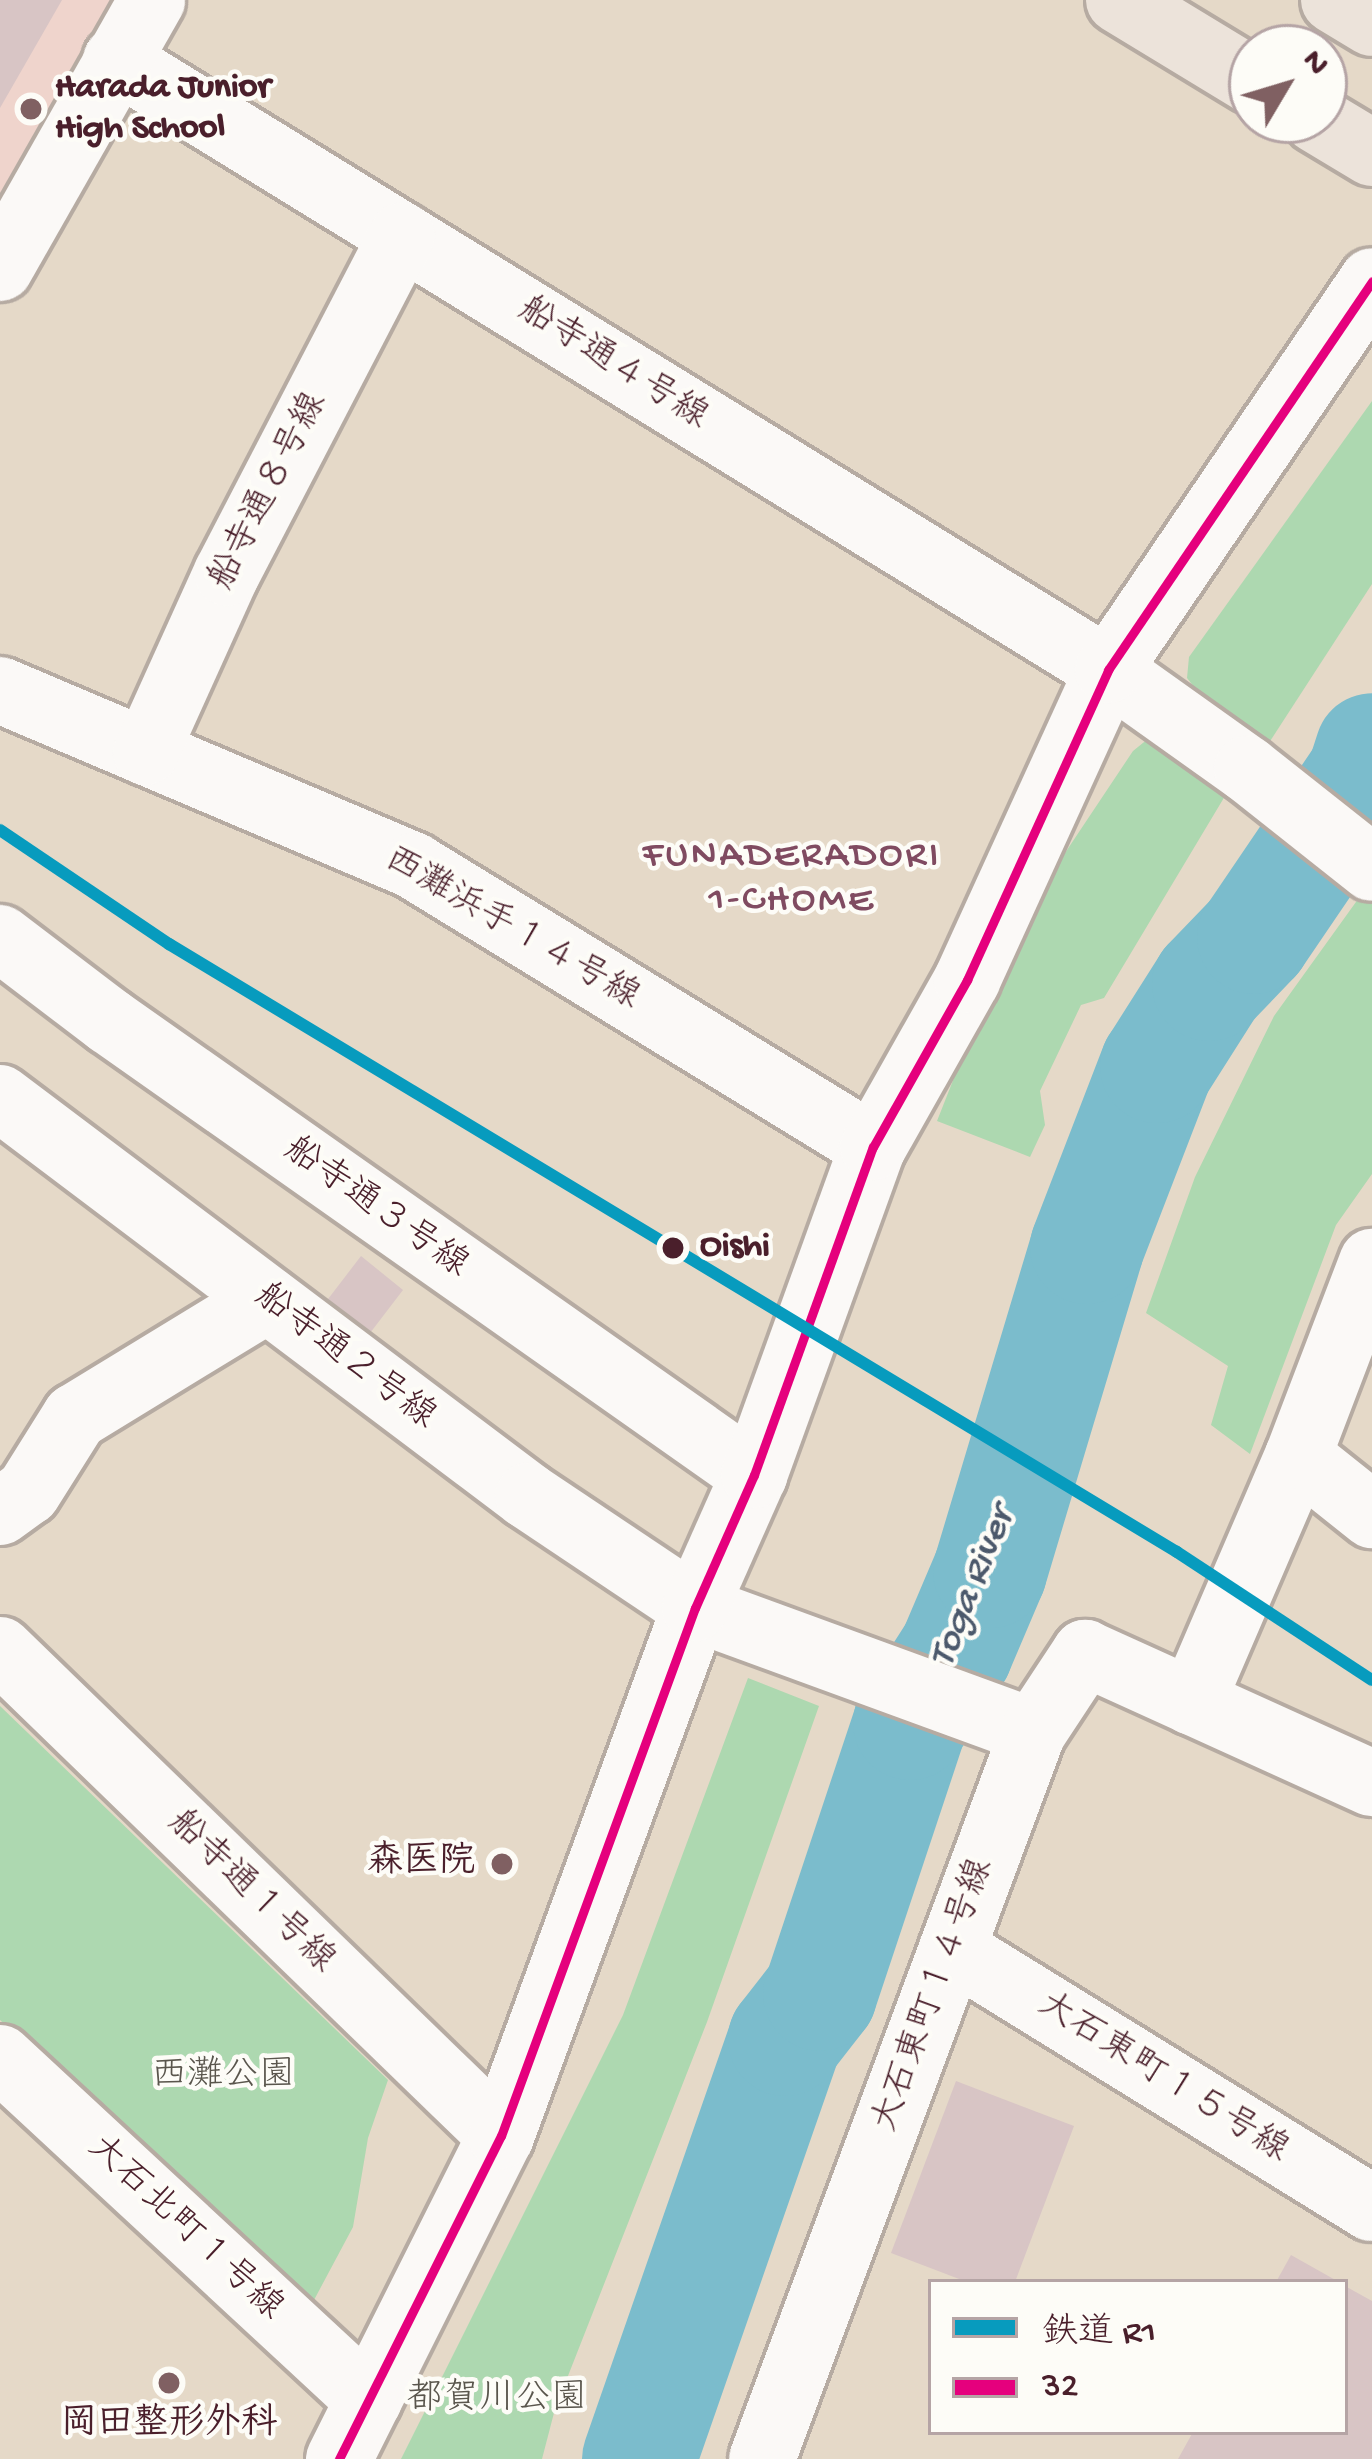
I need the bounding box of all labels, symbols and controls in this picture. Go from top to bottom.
north arrow [1228,24,1348,144]
text: N [1292,43,1336,84]
place label: Harada Junior High School [55,66,270,151]
marker: Harada Junior High School [18,96,44,122]
street label: 船寺通４号線 [509,289,715,441]
street label: 船寺通８号線 [202,386,338,598]
district label: FUNADERADORI 1-CHOME [643,835,941,926]
street label: 西灘浜手１４号線 [375,839,647,1021]
street label: 船寺通３号線 [274,1129,476,1289]
place label: Oishi [700,1226,770,1270]
marker: Oishi [657,1232,689,1264]
street label: 船寺通２号線 [245,1276,443,1440]
water label: Toga River [921,1501,1027,1675]
street label: 船寺通１号線 [157,1802,343,1984]
place label: 森医院 [367,1842,475,1886]
marker: 森医院 [486,1848,518,1880]
street label: 大石東町１４号線 [865,1853,1005,2139]
street label: 大石東町１５号線 [1028,1984,1296,2174]
park label: 西灘公園 [151,2056,295,2100]
street label: 大石北町１号線 [77,2127,291,2331]
legend [928,2279,1348,2435]
text: 鉄道 R1 [1042,2313,1156,2356]
text: 32 [1042,2366,1078,2409]
marker: 岡田整形外科 [153,2367,185,2399]
park label: 都賀川公園 [407,2379,587,2423]
place label: 岡田整形外科 [61,2404,277,2448]

